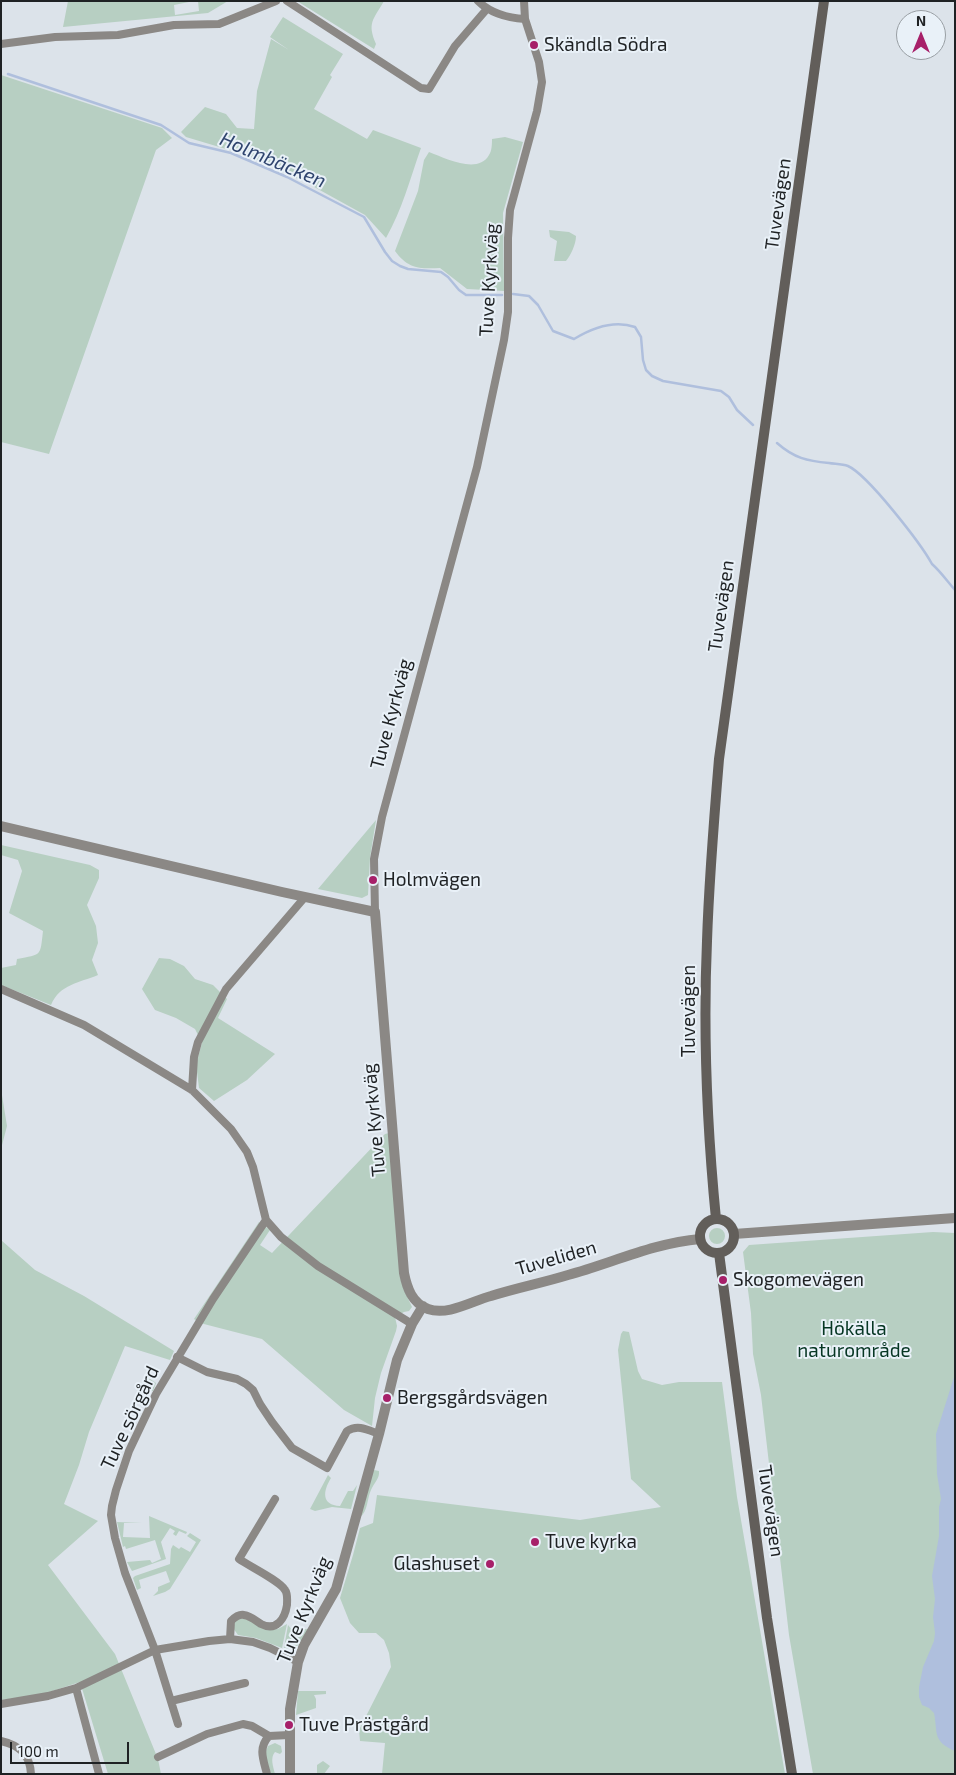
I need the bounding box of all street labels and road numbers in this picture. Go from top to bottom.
street label: Tuvevägen [760,157,796,251]
street label: Tuve Kyrkväg [475,223,503,337]
street label: Tuvevägen [703,559,739,653]
street label: Tuve Kyrkväg [365,656,417,772]
street label: Tuvevägen [678,965,700,1057]
street label: Tuve Kyrkväg [358,1062,390,1178]
street label: Tuveliden [513,1236,599,1280]
street label: Tuve sörgård [96,1363,164,1473]
street label: Tuvevägen [753,1464,789,1558]
street label: Tuve Kyrkväg [272,1553,336,1667]

